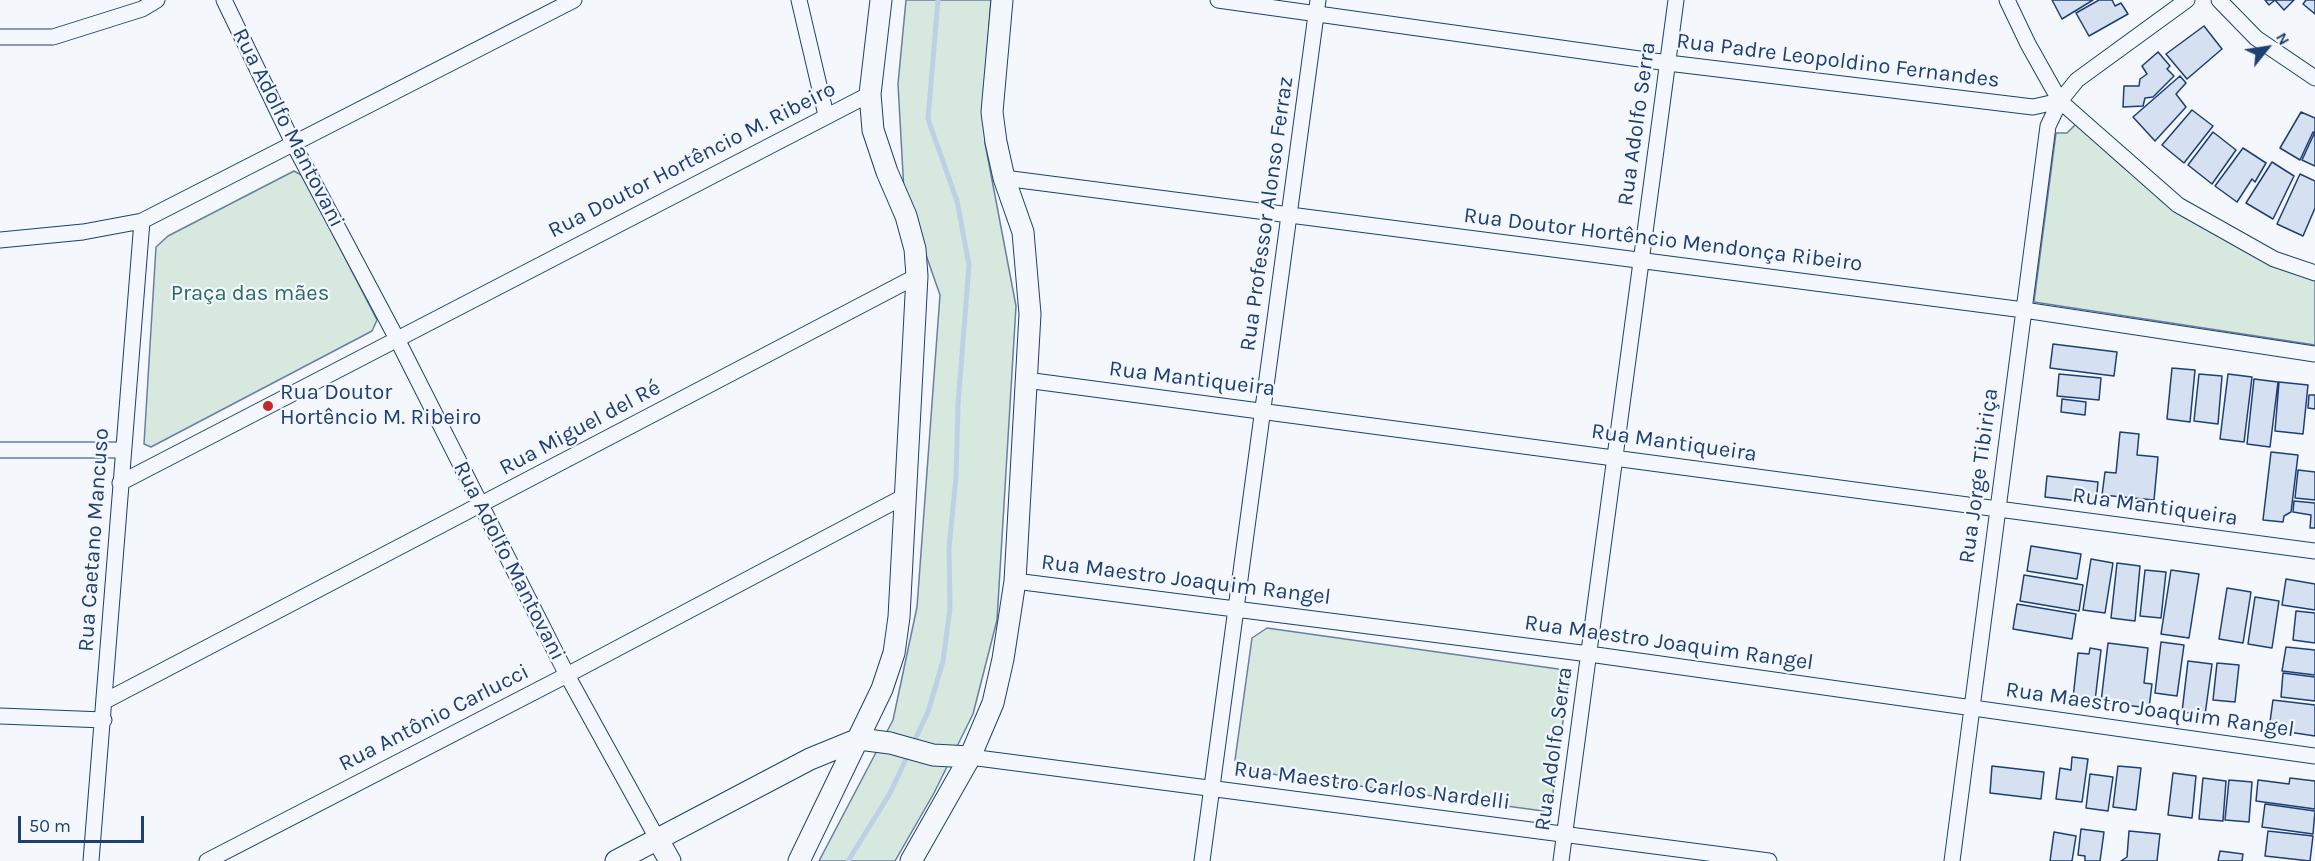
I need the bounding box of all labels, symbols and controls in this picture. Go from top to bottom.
north arrow [2237,18,2297,78]
street label: Rua Adolfo Mantovani [226,24,350,232]
street label: Rua Padre Leopoldino Fernandes [1675,28,2001,94]
text: N [2272,29,2294,48]
street label: Rua Adolfo Serra [1612,40,1662,208]
street label: Rua Professor Alonso Ferraz [1235,75,1299,353]
street label: Rua Doutor Hortêncio M. Ribeiro [544,76,840,244]
street label: Rua Doutor Hortêncio Mendonça Ribeiro [1462,202,1864,278]
park label: Praça das mães [171,281,329,307]
street label: Rua Mantiqueira [1107,356,1277,402]
street label: Rua Miguel del Ré [495,375,665,481]
place label: Rua Doutor Hortêncio M. Ribeiro [280,380,481,432]
street label: Rua Jorge Tibiriça [1954,387,2004,565]
marker: Rua Doutor Hortêncio M. Ribeiro [261,399,275,413]
street label: Rua Mantiqueira [1589,418,1759,468]
street label: Rua Caetano Mancuso [73,427,115,653]
street label: Rua Adolfo Mantovani [447,457,571,665]
street label: Rua Mantiqueira [2070,482,2240,532]
street label: Rua Maestro Joaquim Rangel [1040,549,1332,611]
street label: Rua Maestro Joaquim Rangel [1523,610,1815,676]
street label: Rua Antônio Carlucci [335,659,533,777]
street label: Rua Adolfo Serra [1529,665,1579,833]
street label: Rua Maestro Joaquim Rangel [2004,677,2296,743]
street label: Rua Maestro Carlos Nardelli [1232,756,1512,816]
scale bar [21,804,147,842]
text: 50 m [29,815,71,837]

